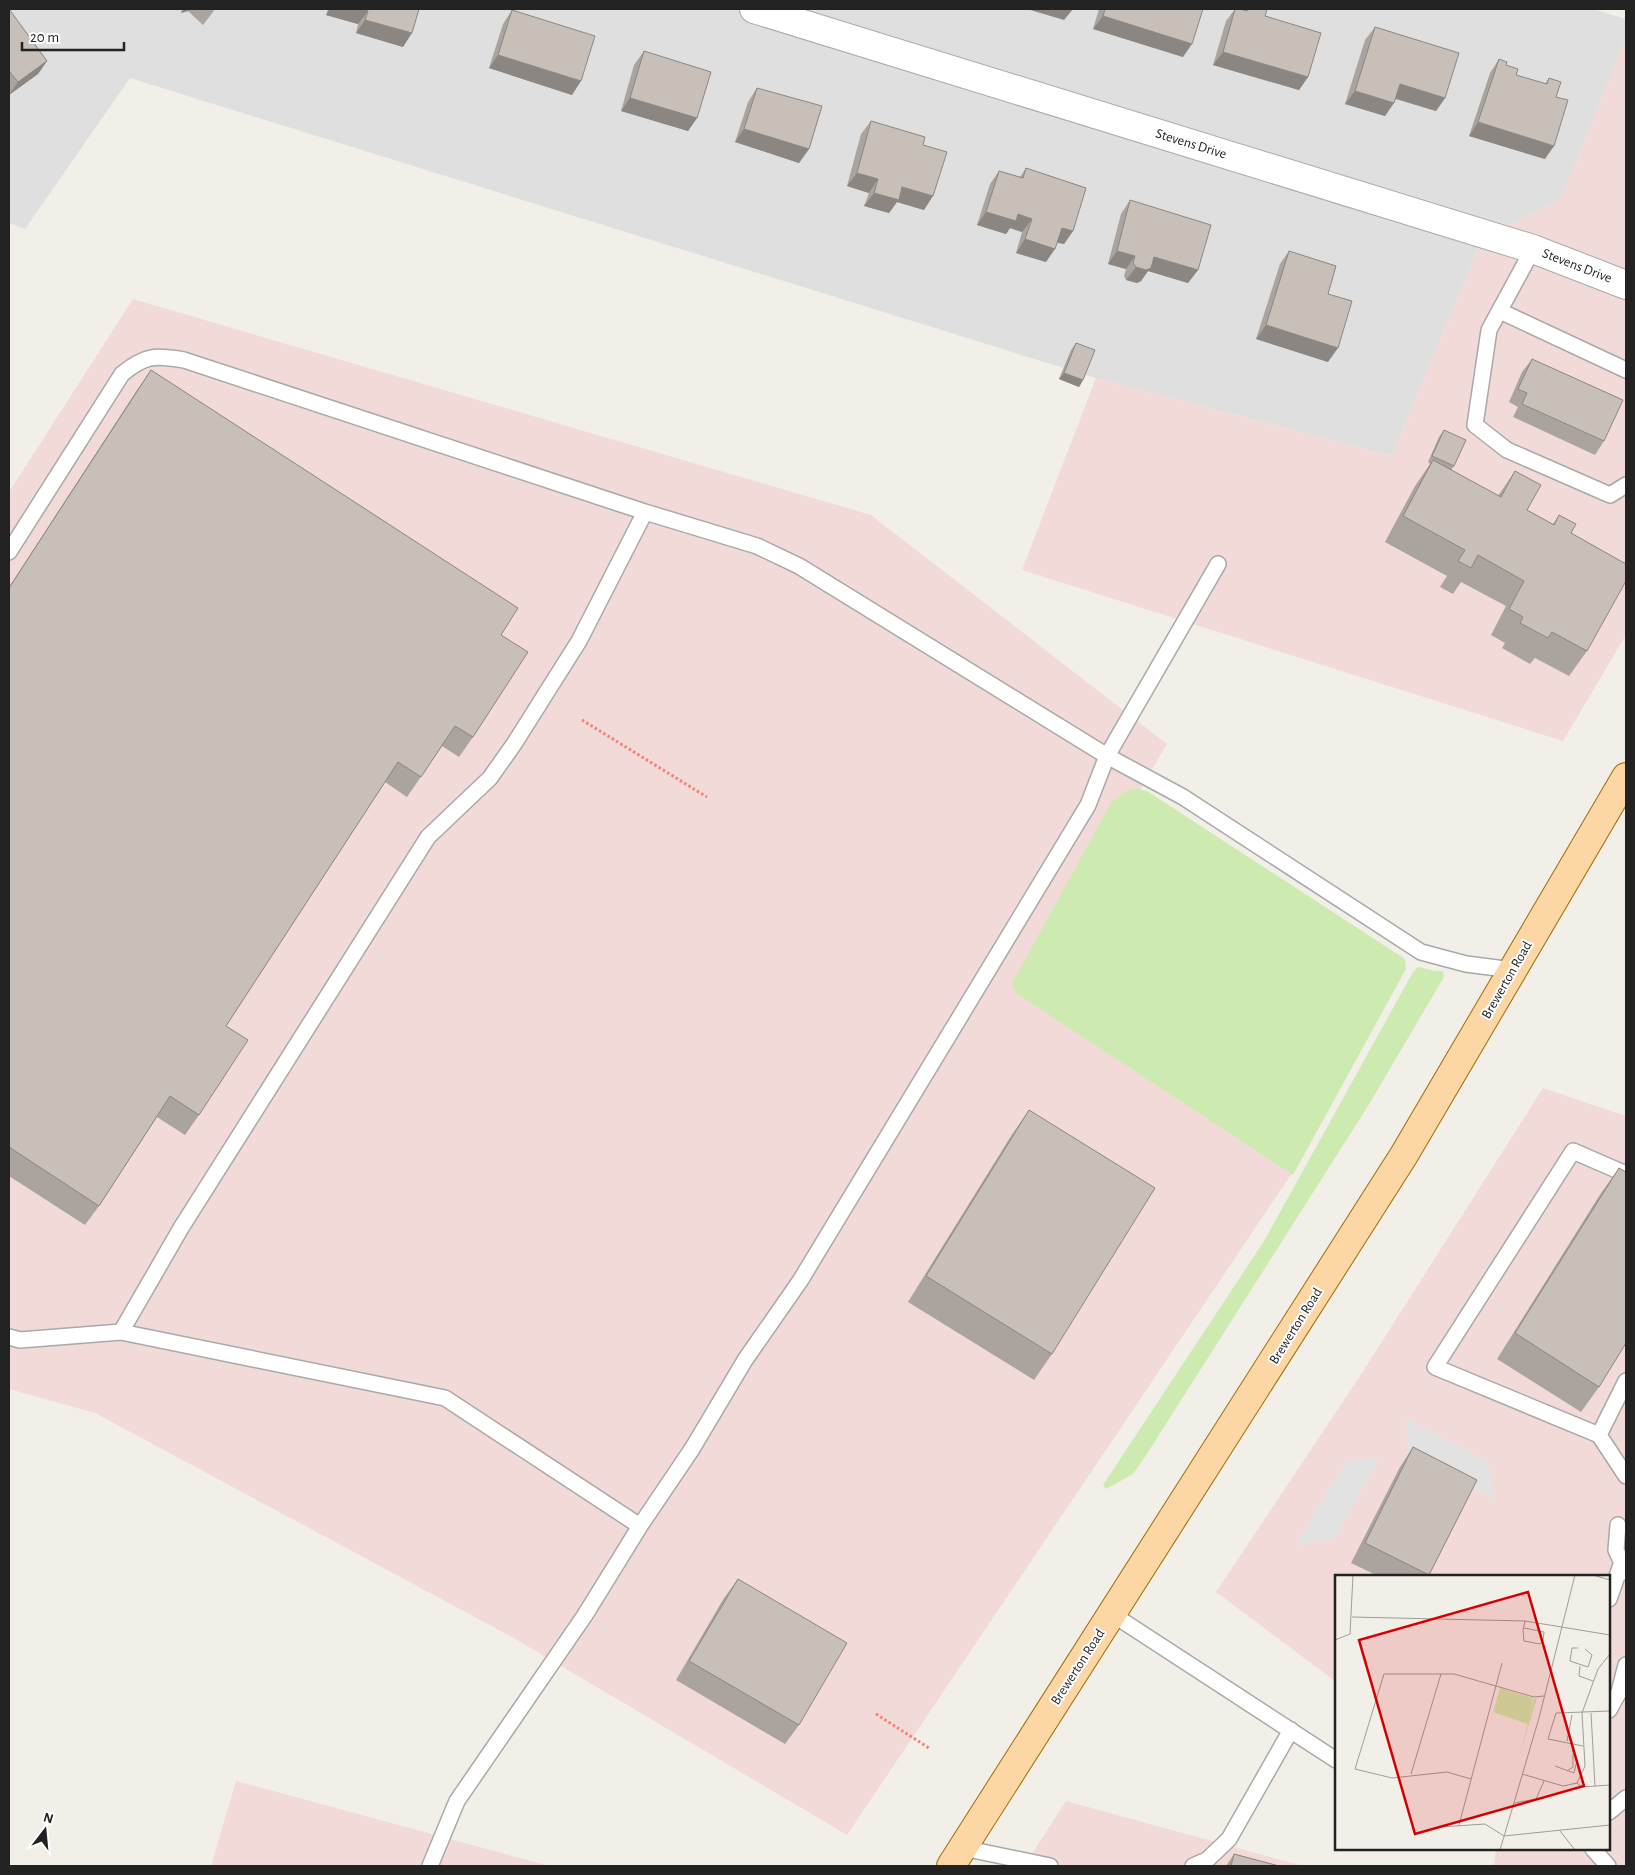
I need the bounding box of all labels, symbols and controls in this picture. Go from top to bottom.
scale bar [22,20,125,52]
text: 20 m [30,30,59,45]
street label: Stevens Drive [1154,127,1228,161]
street label: Stevens Drive [1540,246,1614,286]
street label: Brewerton Road [1479,939,1535,1021]
street label: Brewerton Road [1267,1285,1325,1367]
inset map [1335,1575,1610,1850]
street label: Brewerton Road [1048,1627,1108,1707]
north arrow [20,1805,70,1855]
text: N [42,1810,55,1827]

